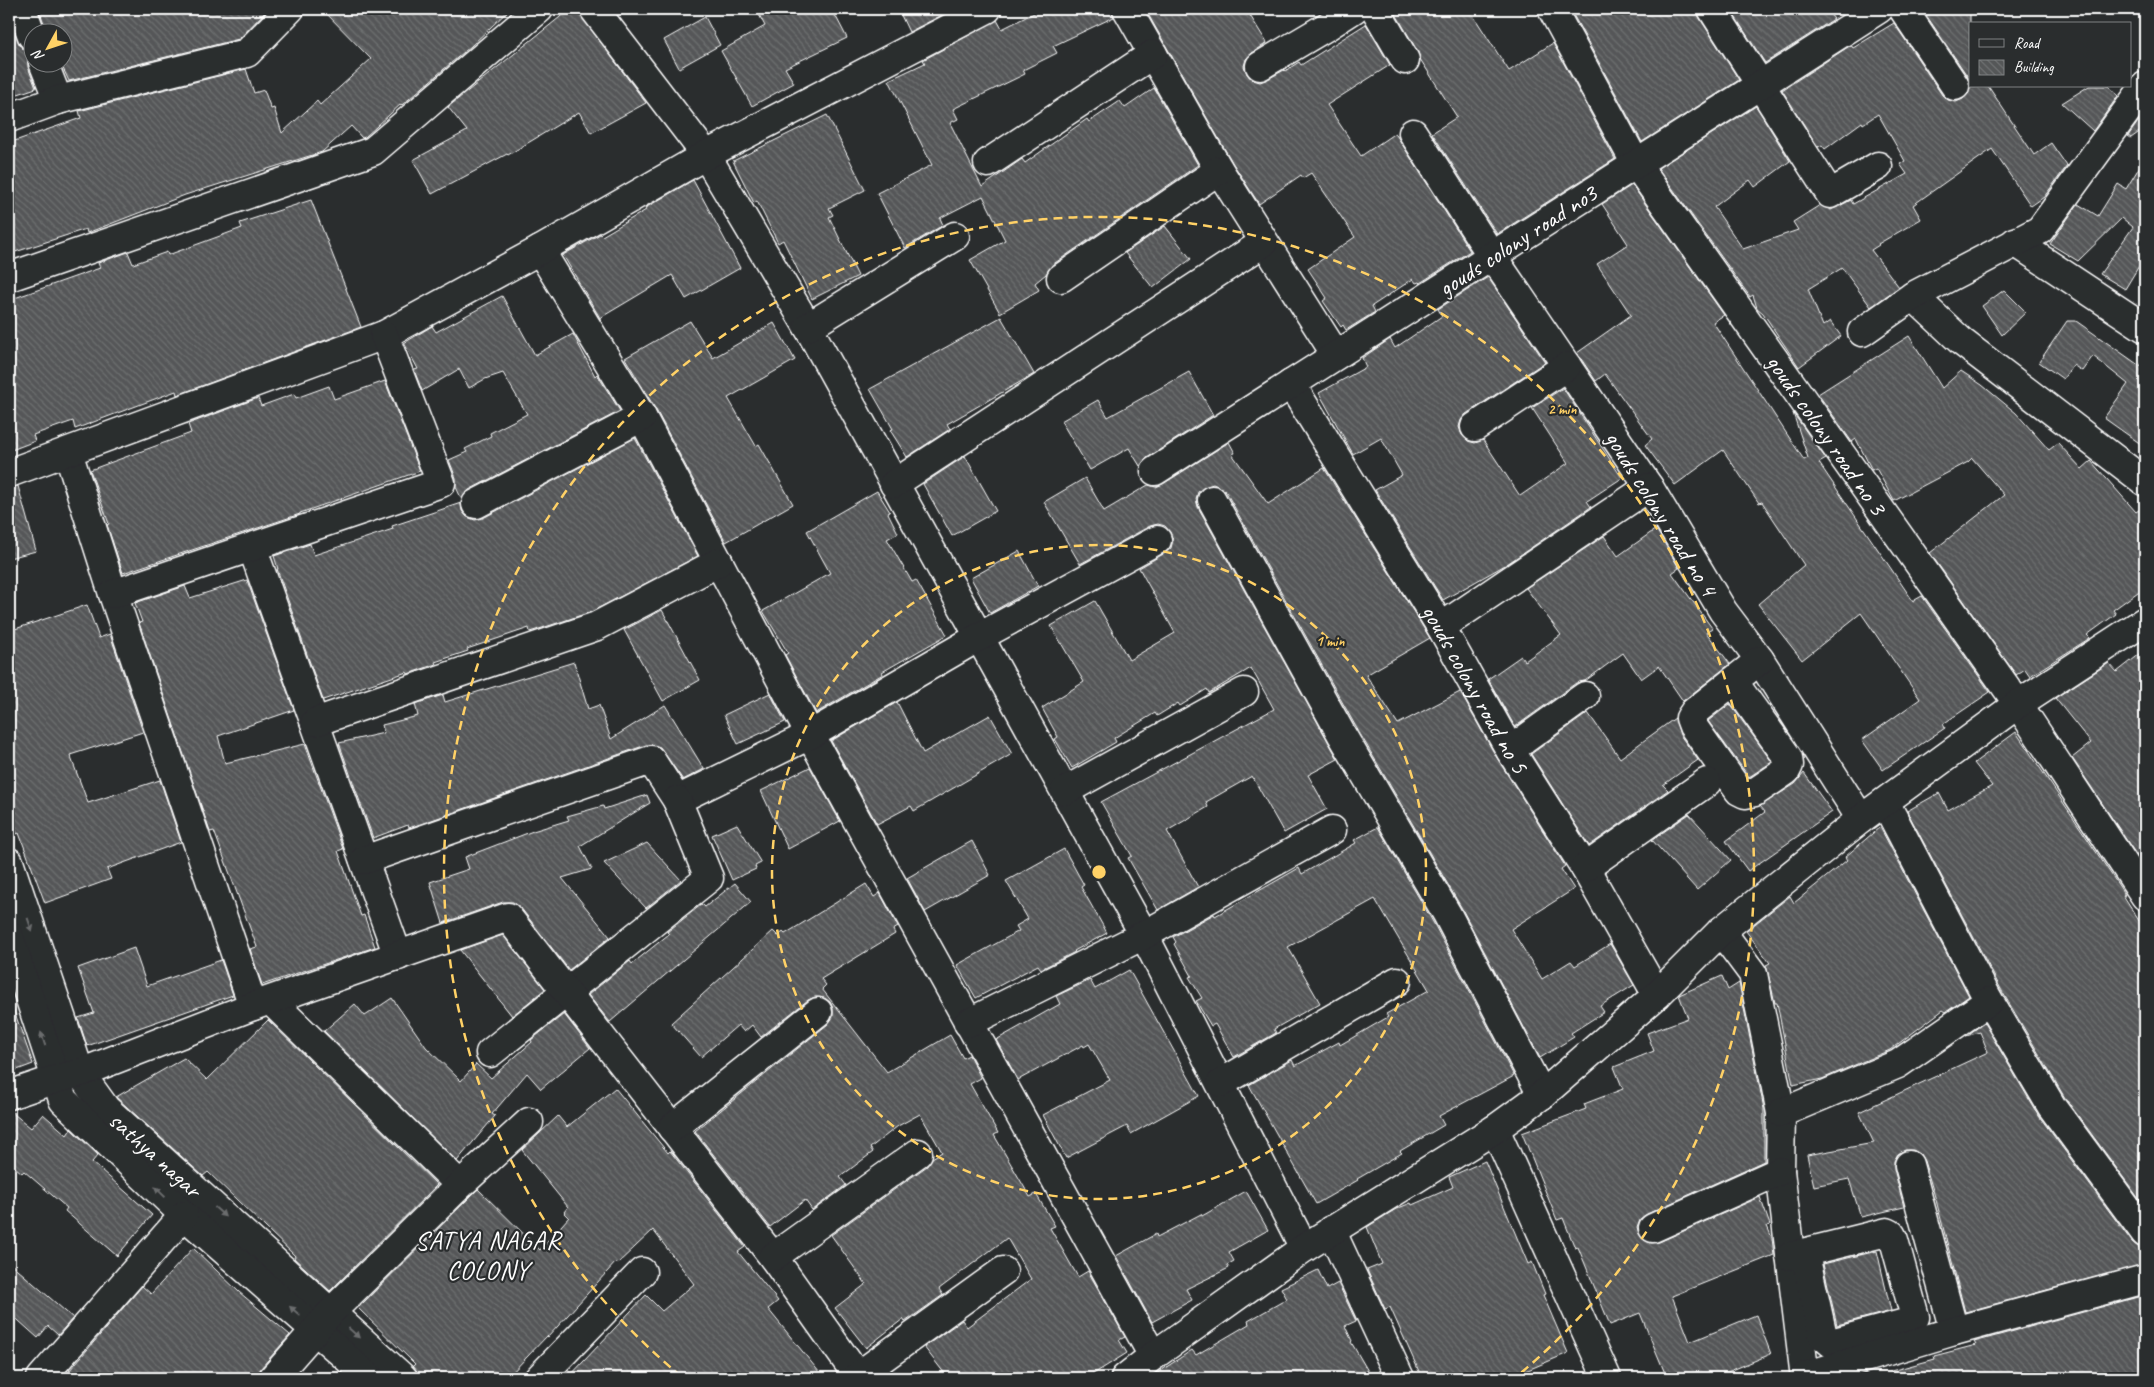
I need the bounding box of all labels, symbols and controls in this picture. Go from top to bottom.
north arrow [22,22,72,72]
legend [1969,22,2132,88]
text: Road [2014,34,2041,53]
text: N [28,45,48,65]
text: Building [2014,58,2054,77]
street label: gouds colony road no3 [1432,177,1605,304]
street label: gouds colony road no 3 [1759,348,1895,523]
text: 2 min [1548,400,1577,419]
street label: gouds colony road no 4 [1597,425,1726,605]
street label: gouds colony road no 5 [1414,598,1537,781]
text: 1 min [1316,632,1345,651]
centre of rings [1090,863,1108,881]
one-way arrow [27,917,34,932]
one-way arrow [39,1031,47,1046]
street label: sathya nagar [102,1105,210,1207]
one-way arrow [154,1186,166,1198]
one-way arrow [214,1206,226,1218]
district label: SATYA NAGAR COLONY [415,1224,563,1287]
one-way arrow [289,1305,301,1317]
one-way arrow [347,1327,359,1339]

